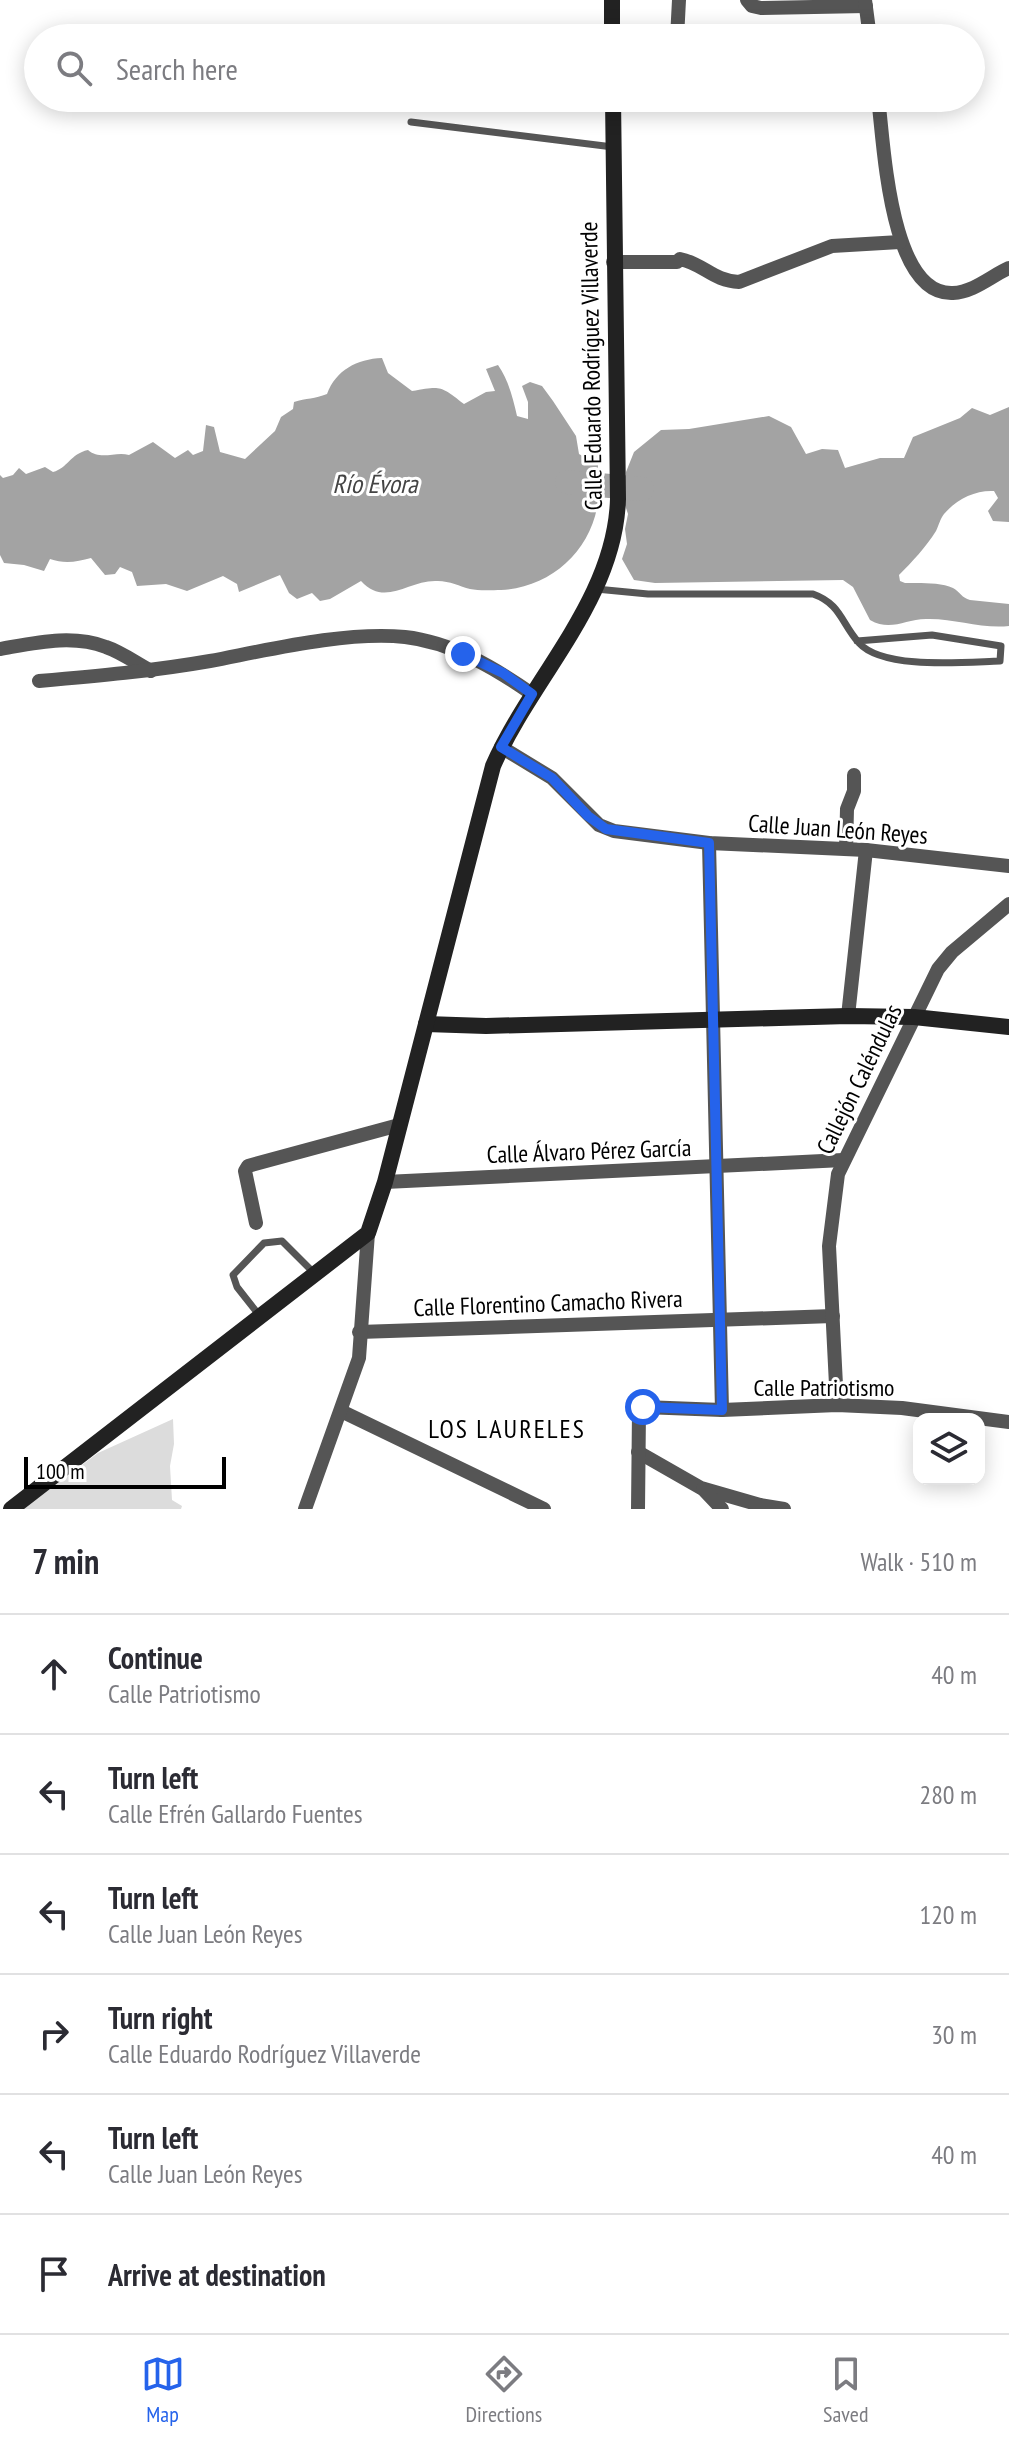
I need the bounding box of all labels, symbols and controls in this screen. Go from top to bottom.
search box [24,24,985,112]
icon: search [52,46,96,90]
text: Search here [116,49,238,88]
street label: Calle Eduardo Rodríguez Villaverde [573,221,609,511]
water label: Río Évora [333,467,419,500]
route end [445,636,481,672]
street label: Calle Juan León Reyes [747,807,929,851]
street label: Callejón Caléndulas [809,999,909,1159]
street label: Calle Álvaro Pérez García [486,1132,692,1170]
street label: Calle Florentino Camacho Rivera [413,1283,683,1323]
street label: Calle Patriotismo [754,1372,894,1403]
route start [625,1389,661,1425]
district label: LOS LAURELES [428,1412,586,1445]
map controls [913,1413,985,1485]
button: layers [913,1413,985,1485]
scale bar [24,1453,226,1489]
text: 100 m [36,1457,85,1485]
text: 7 min [32,1539,99,1583]
text: Walk · 510 m [860,1545,977,1578]
text: Continue [108,1638,203,1677]
icon: ahead [32,1652,76,1696]
text: 40 m [931,1658,977,1691]
text: Calle Patriotismo [108,1677,261,1710]
text: Turn left [108,1758,198,1797]
icon: left [32,1772,76,1816]
text: 280 m [919,1778,977,1811]
text: Calle Efrén Gallardo Fuentes [108,1797,362,1830]
text: Turn left [108,1878,198,1917]
icon: left [32,1892,76,1936]
text: 120 m [919,1898,977,1931]
text: Calle Juan León Reyes [108,1917,303,1950]
text: Turn right [108,1998,212,2037]
icon: right [32,2012,76,2056]
text: 30 m [931,2018,977,2051]
text: Calle Eduardo Rodríguez Villaverde [108,2037,421,2070]
text: Turn left [108,2118,198,2157]
icon: left [32,2132,76,2176]
text: 40 m [931,2138,977,2171]
text: Calle Juan León Reyes [108,2157,303,2190]
icon: arrive [32,2252,76,2296]
text: Arrive at destination [108,2255,326,2294]
tab: Map [141,2352,185,2428]
tab: Directions [466,2352,542,2428]
tab: Saved [823,2352,868,2428]

